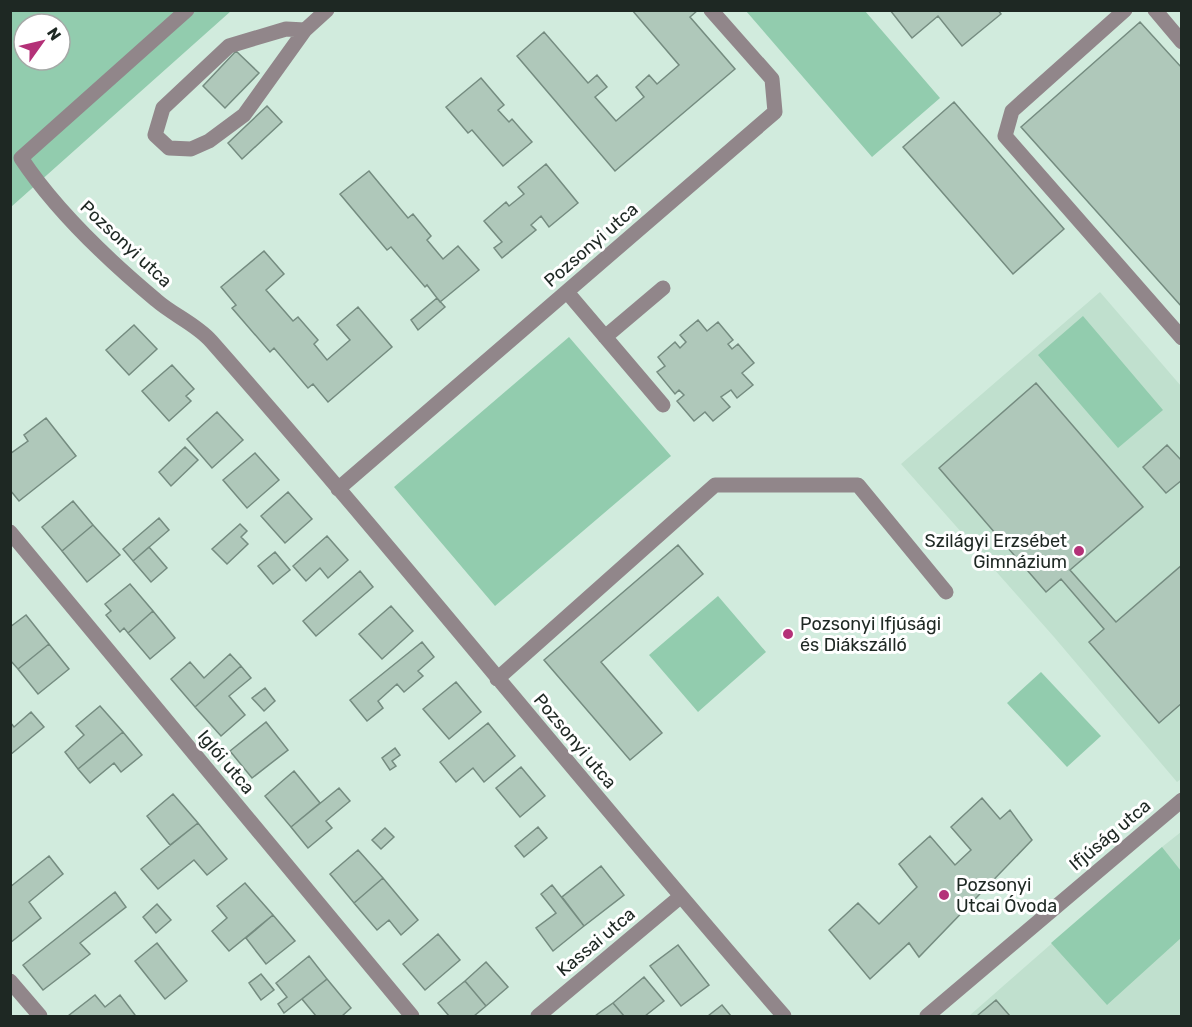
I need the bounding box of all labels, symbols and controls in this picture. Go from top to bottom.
north arrow [12,12,72,72]
text: N [43,24,65,44]
street label: Pozsonyi utca [76,196,176,292]
street label: Pozsonyi utca [539,198,643,292]
place label: Szilágyi Erzsébet Gimnázium [925,530,1067,573]
marker: Szilágyi Erzsébet Gimnázium [1072,544,1086,558]
place label: Pozsonyi Ifjúsági és Diákszálló [800,613,941,656]
marker: Pozsonyi Ifjúsági és Diákszálló [781,627,795,641]
street label: Pozsonyi utca [529,689,621,793]
street label: Iglói utca [193,725,259,799]
street label: Ifjúság utca [1065,795,1155,875]
place label: Pozsonyi Utcai Óvoda [956,874,1057,917]
marker: Pozsonyi Utcai Óvoda [937,888,951,902]
street label: Kassai utca [552,903,640,981]

